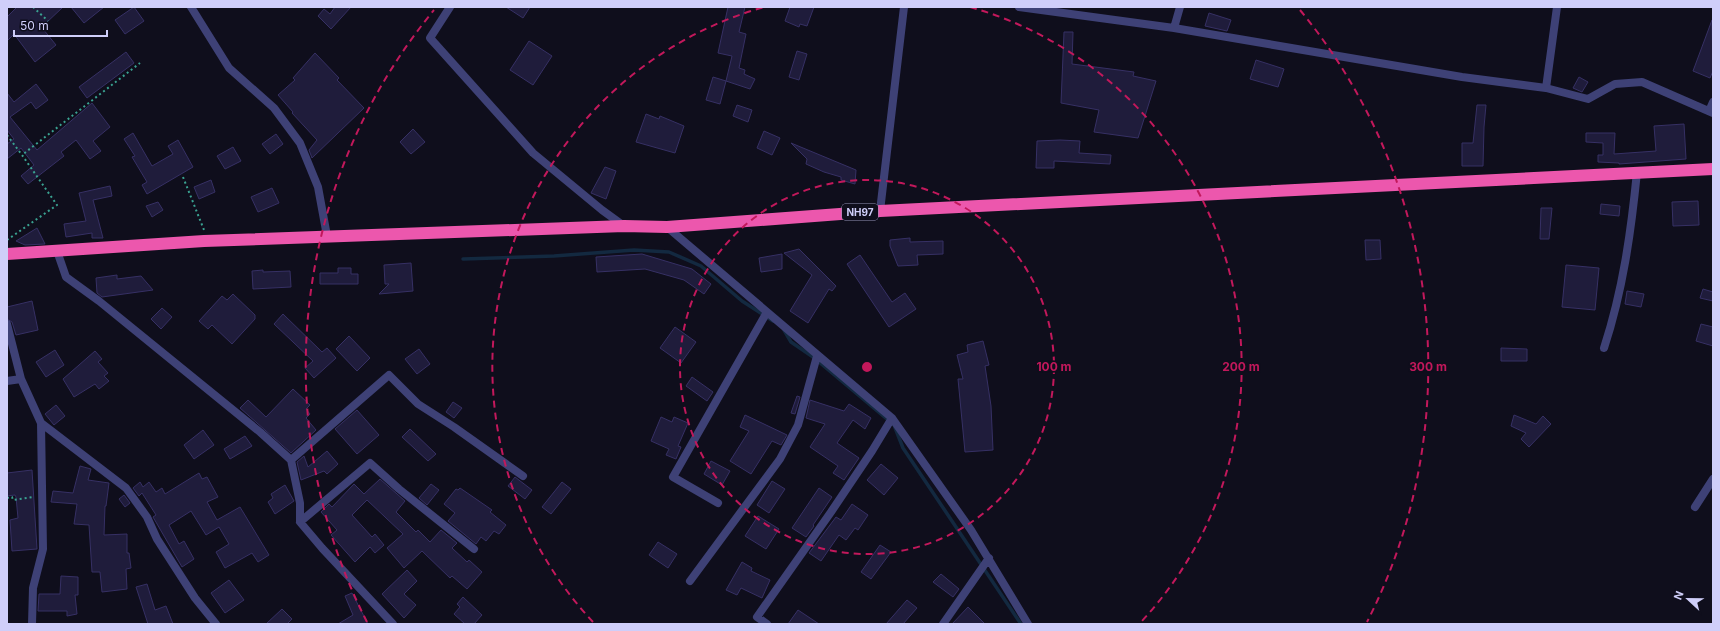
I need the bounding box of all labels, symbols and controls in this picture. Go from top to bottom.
scale bar [14,12,107,38]
text: 50 m [20,18,49,33]
road number: NH97 [842,204,878,220]
text: 100 m [1036,359,1072,374]
text: 200 m [1222,359,1260,374]
text: 300 m [1409,359,1447,374]
centre of rings [860,360,874,374]
north arrow [1668,579,1708,619]
text: N [1671,589,1687,602]

